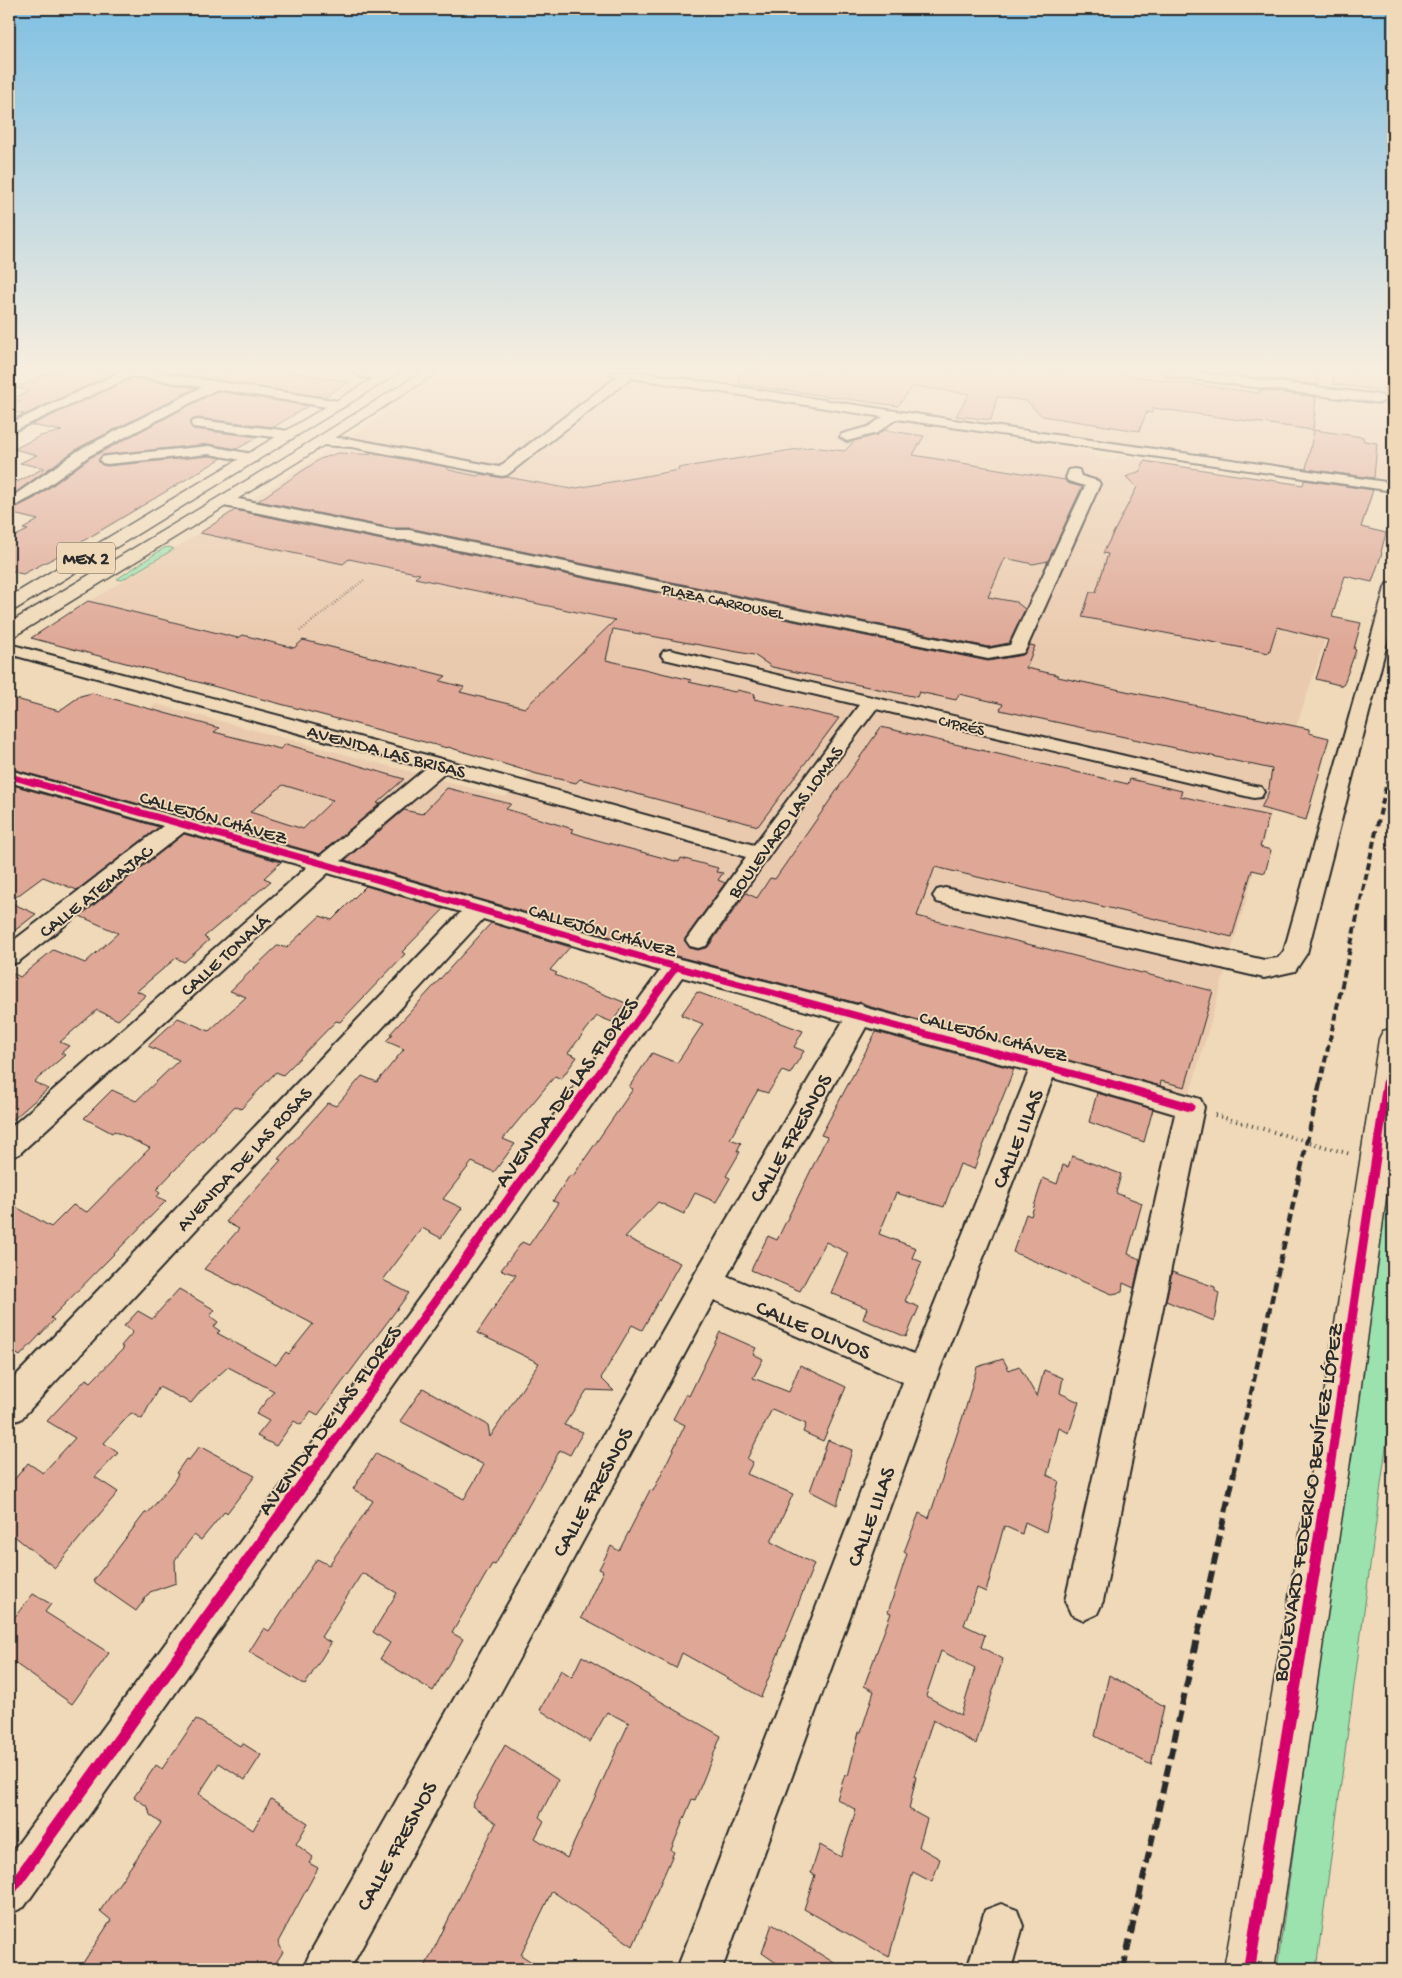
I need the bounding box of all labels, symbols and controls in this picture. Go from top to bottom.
road number: MEX 2 [57,542,115,574]
street label: PLAZA CARROUSEL [658,581,786,626]
street label: CIPRÉS [936,713,987,742]
street label: AVENIDA LAS BRISAS [304,721,468,786]
street label: BOULEVARD LAS LOMAS [723,742,850,904]
street label: CALLEJÓN CHÁVEZ [136,787,290,852]
street label: CALLE ATEMAJAC [36,840,160,944]
street label: CALLEJÓN CHÁVEZ [525,900,679,965]
street label: CALLE TONALÁ [177,909,277,1003]
street label: AVENIDA DE LAS FLORES [490,993,646,1194]
street label: CALLEJÓN CHÁVEZ [916,1008,1071,1069]
street label: CALLE FRESNOS [745,1069,840,1208]
street label: AVENIDA DE LAS ROSAS [173,1083,319,1237]
street label: CALLE LILAS [988,1085,1052,1193]
street label: CALLE OLIVOS [751,1296,874,1368]
street label: AVENIDA DE LAS FLORES [253,1321,409,1522]
street label: BOULEVARD FEDERICO BENÍTEZ LÓPEZ [1269,1321,1351,1685]
street label: CALLE FRESNOS [548,1423,641,1562]
street label: CALLE LILAS [843,1463,903,1571]
street label: CALLE FRESNOS [352,1777,445,1916]

